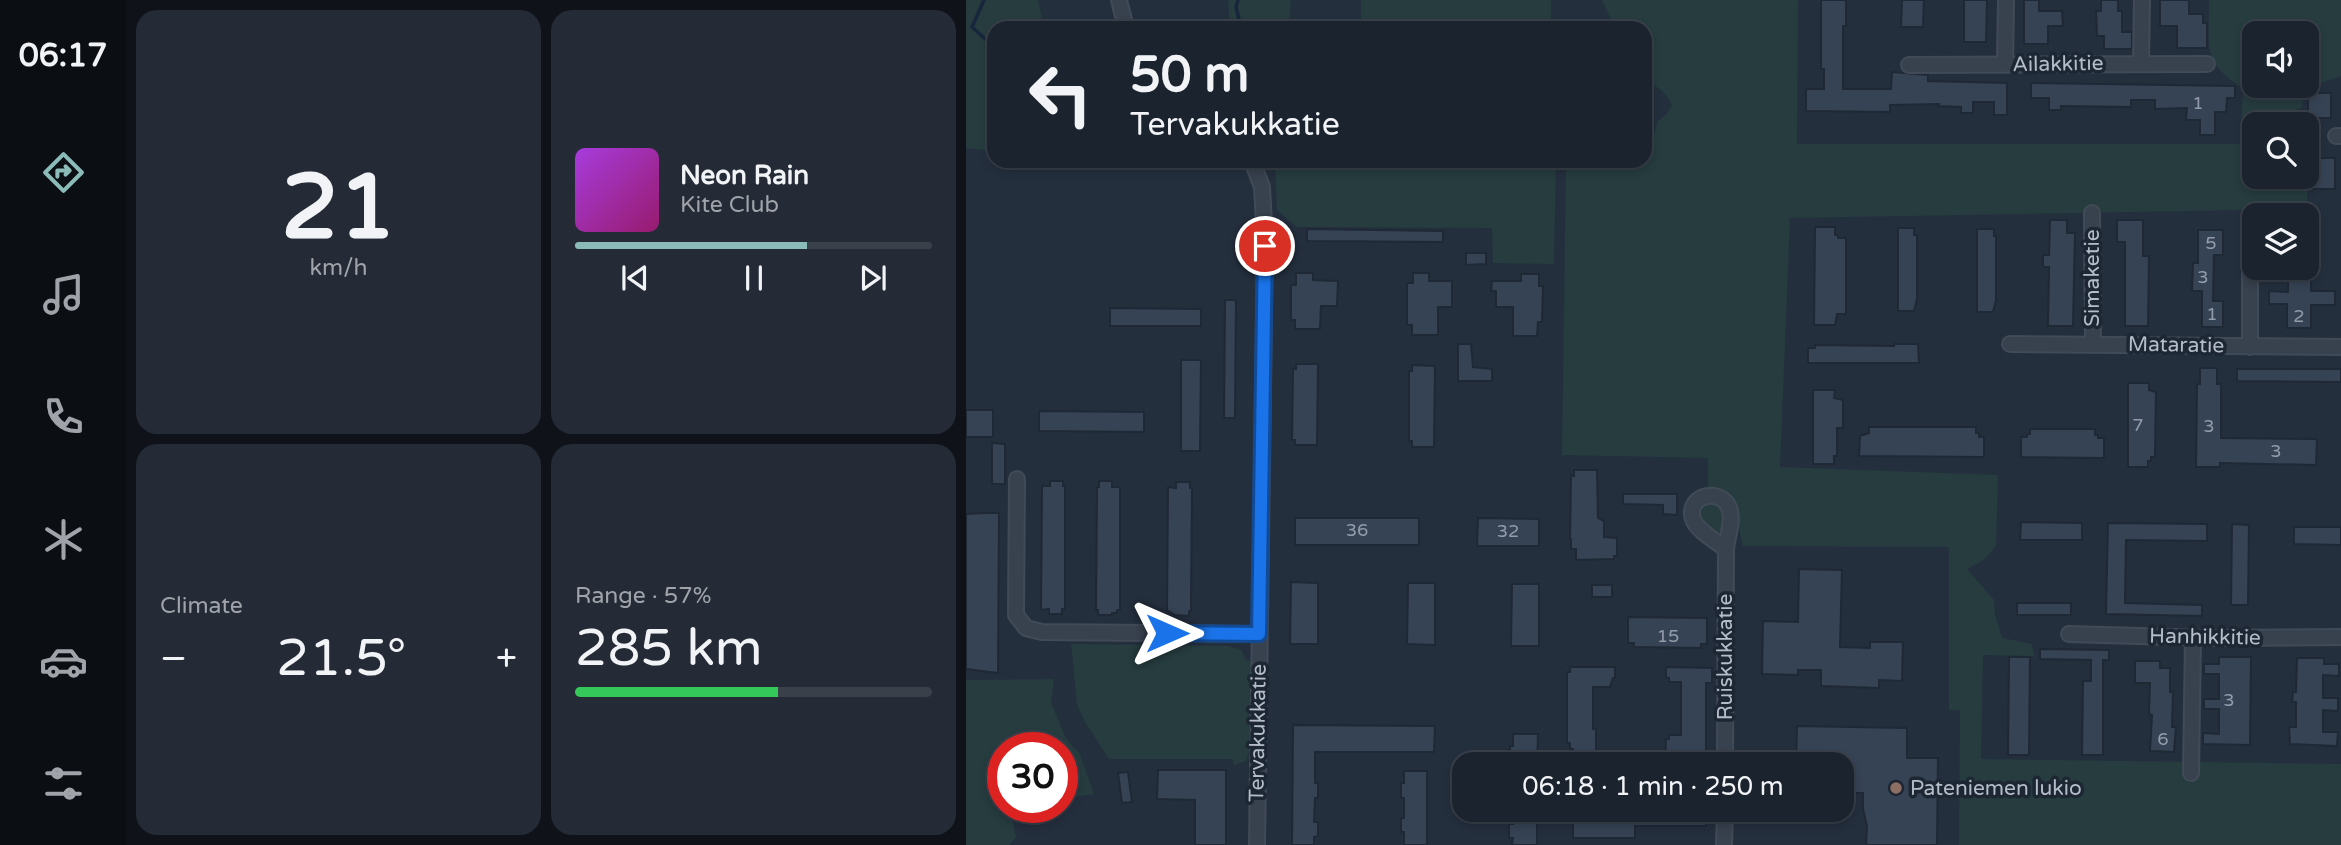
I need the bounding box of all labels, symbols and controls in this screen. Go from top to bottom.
map controls [2242,21,2319,280]
button: sound [2242,21,2319,98]
text: 06:17 [19,37,107,75]
text: 50 m [1130,46,1249,105]
icon: left [1015,49,1106,140]
street label: Ailakkitie [2012,51,2104,77]
house number: 1 [2192,92,2204,114]
text: Tervakukkatie [1130,106,1340,144]
button: search [2242,112,2319,189]
icon: directions [39,148,88,197]
text: 21 [281,153,396,263]
text: Neon Rain [680,160,809,191]
text: Kite Club [680,191,779,219]
button: layers [2242,203,2319,280]
pin [1235,216,1295,276]
icon: arrive [1246,227,1284,265]
street label: Simaketie [2080,229,2105,327]
house number: 5 [2205,232,2217,254]
text: km/h [310,254,367,282]
icon: previous [616,259,654,297]
icon: pause [735,259,773,297]
icon: next [854,259,892,297]
house number: 3 [2197,266,2209,288]
icon: music [39,270,88,319]
house number: 1 [2206,303,2218,325]
house number: 2 [2293,305,2305,327]
street label: Mataratie [2128,332,2225,358]
icon: phone [39,392,88,441]
house number: 7 [2132,414,2144,436]
house number: 3 [2203,415,2215,437]
house number: 3 [2270,440,2282,462]
icon: climate [39,515,88,564]
house number: 36 [1346,519,1368,541]
house number: 32 [1497,520,1519,542]
text: Range · 57% [575,582,711,610]
text: Climate [160,592,243,620]
street label: Ruiskukkatie [1713,594,1738,720]
position arrow [1130,596,1204,670]
text: 285 km [575,617,763,680]
street label: Hanhikkitie [2149,624,2261,650]
house number: 15 [1657,625,1679,647]
text: 21.5° [276,627,406,690]
text: − [160,636,187,682]
text: + [496,636,517,682]
icon: car [39,637,88,686]
street label: Tervakukkatie [1244,664,1272,802]
house number: 3 [2223,689,2235,711]
house number: 6 [2157,728,2169,750]
speed limit sign: 30 [987,732,1078,823]
icon: filters [39,759,88,808]
text: 06:18 · 1 min · 250 m [1522,771,1784,802]
place label: Pateniemen lukio [1910,776,2082,801]
marker: Pateniemen lukio [1888,780,1904,796]

